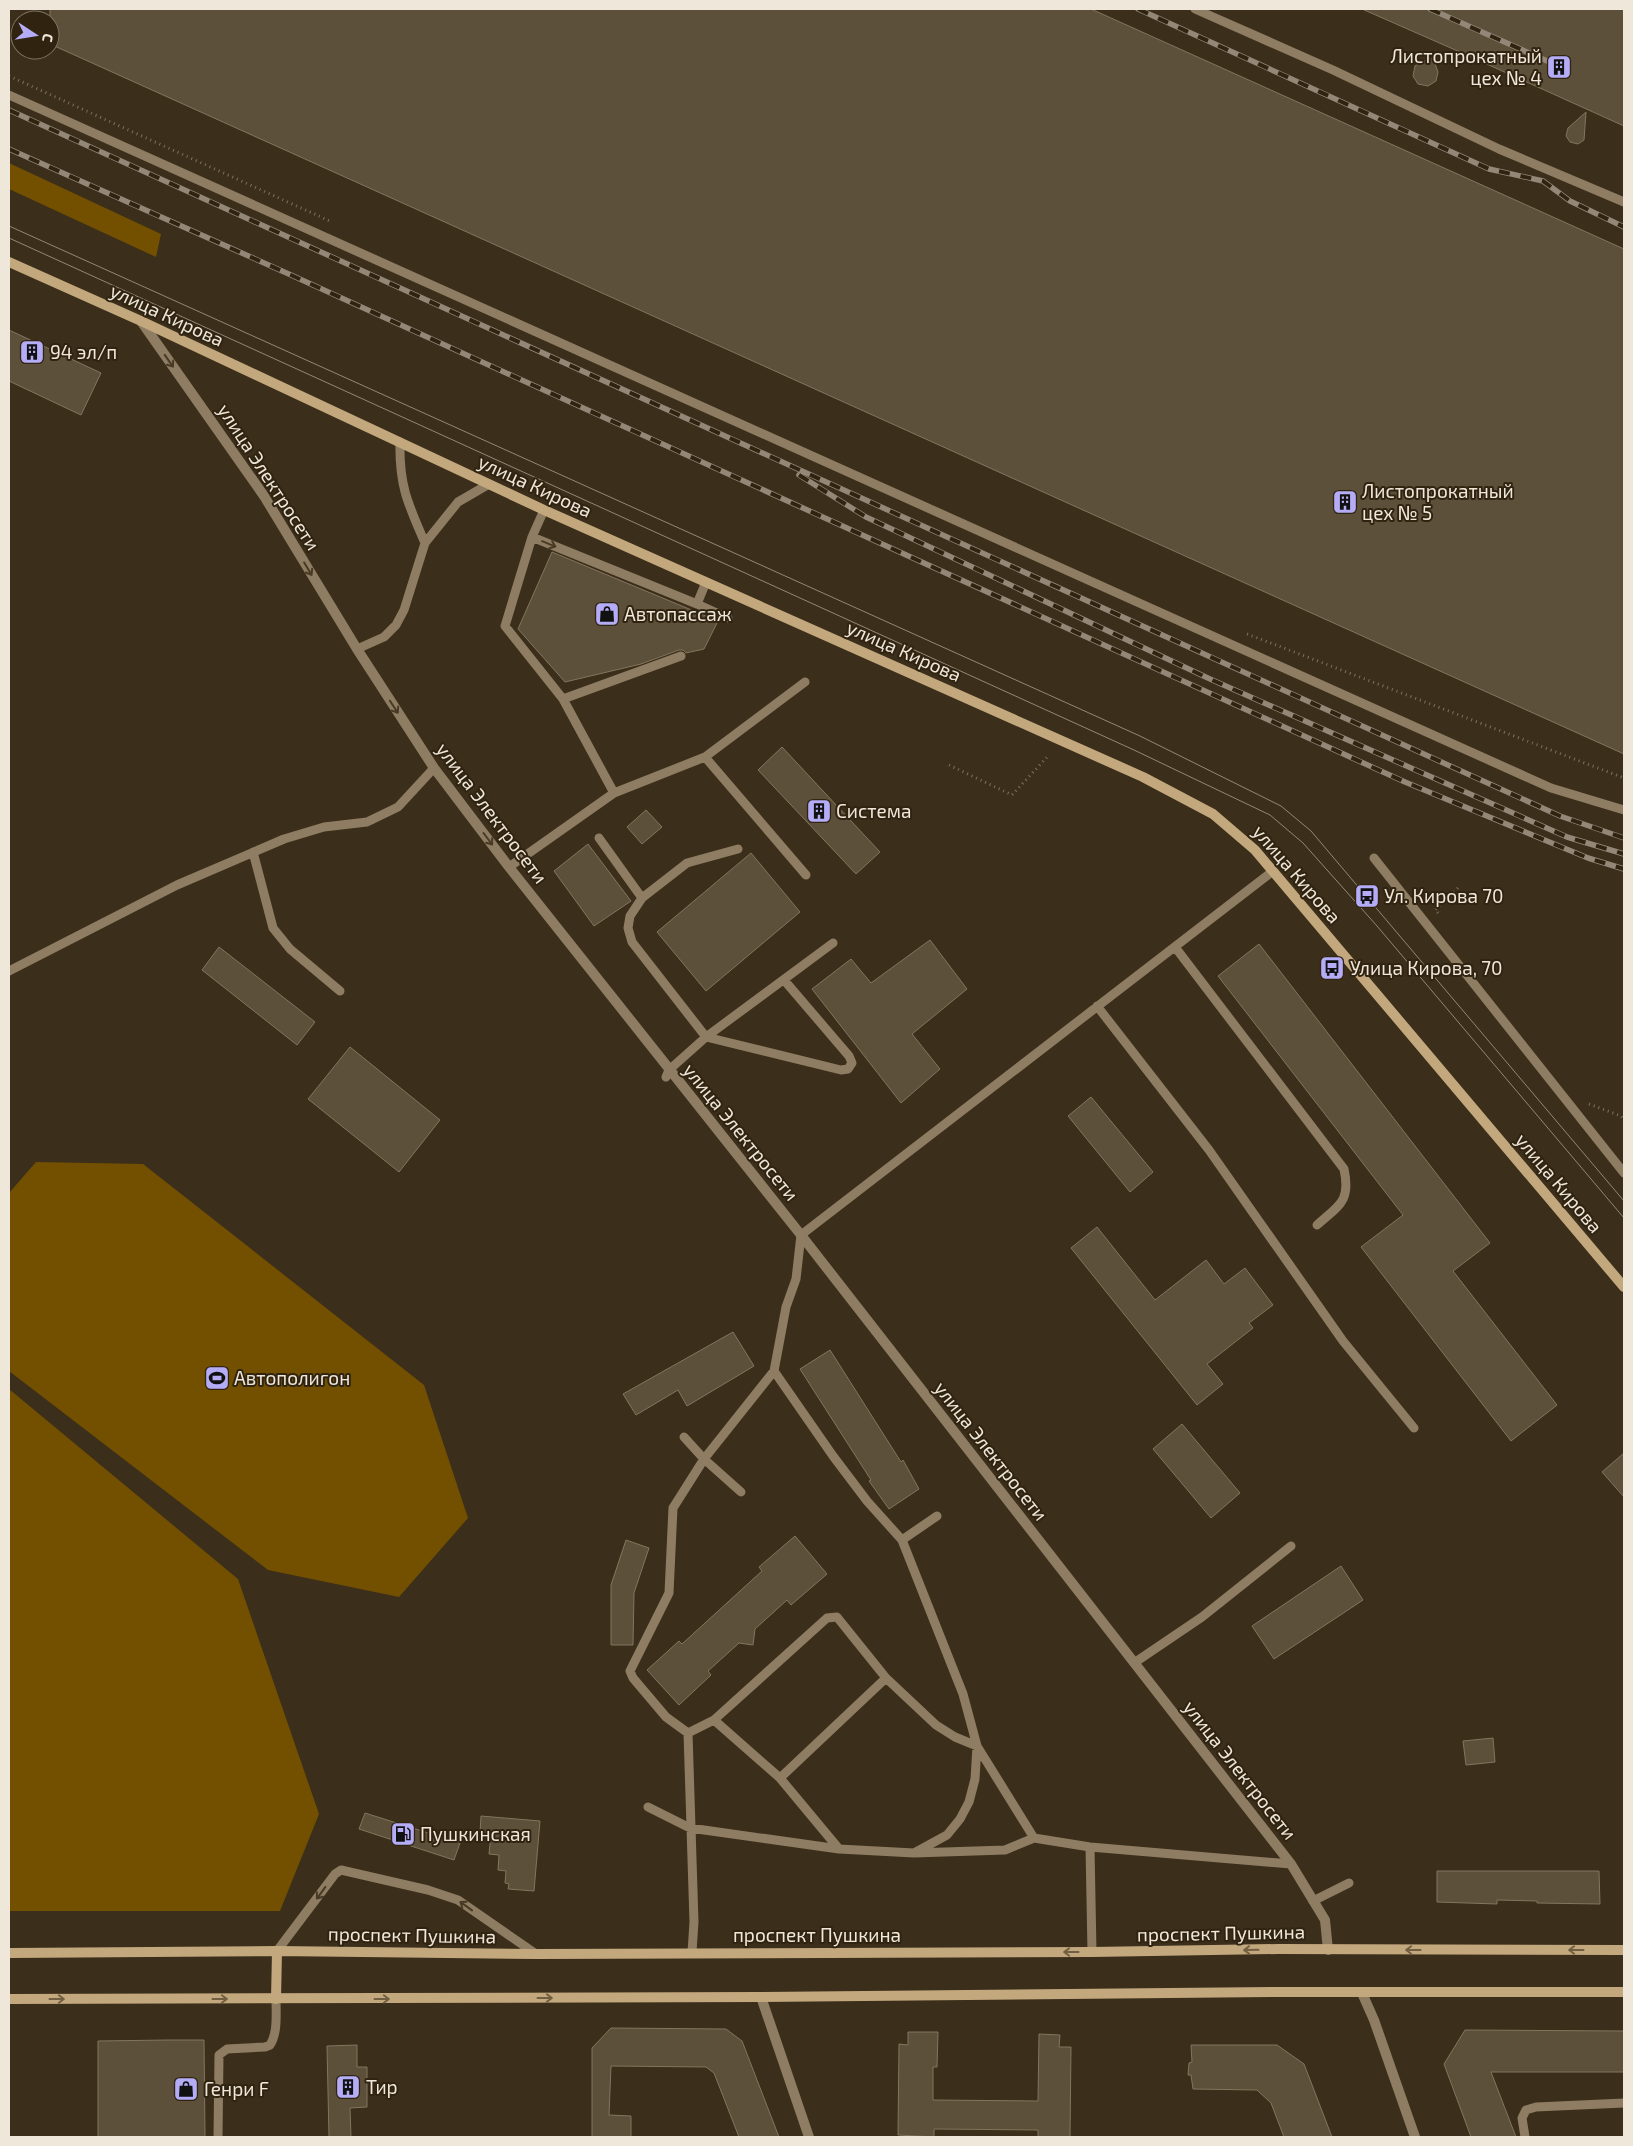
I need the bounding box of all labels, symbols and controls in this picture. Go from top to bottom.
north arrow [10,10,60,60]
text: С [39,32,57,44]
place label: Листопрокатный цех № 4 [1390,44,1542,89]
building icon: Листопрокатный цех № 4 [1546,54,1572,80]
street label: улица Кирова [106,278,228,352]
building icon: 94 эл/п [19,339,45,365]
place label: 94 эл/п [50,340,117,363]
one-way arrow [164,354,174,368]
street label: улица Электросети [213,399,325,555]
street label: улица Кирова [474,449,596,523]
place label: Листопрокатный цех № 5 [1362,479,1514,524]
building icon: Листопрокатный цех № 5 [1332,489,1358,515]
one-way arrow [541,540,556,550]
one-way arrow [304,561,314,575]
shop icon: Автопассаж [594,601,620,627]
place label: Автопассаж [624,602,732,625]
street label: улица Кирова [843,615,965,687]
one-way arrow [389,699,399,713]
street label: улица Электросети [431,738,553,888]
building icon: Система [806,798,832,824]
place label: Система [836,799,911,822]
street label: улица Кирова [1248,820,1346,928]
one-way arrow [483,832,493,846]
bus stop icon: Ул. Кирова 70 [1354,883,1380,909]
place label: Ул. Кирова 70 [1384,884,1504,907]
bus stop icon: Улица Кирова, 70 [1319,955,1345,981]
place label: Улица Кирова, 70 [1350,956,1502,979]
street label: улица Электросети [678,1058,804,1206]
street label: улица Кирова [1510,1128,1608,1238]
sports icon: Автополигон [204,1365,230,1391]
place label: Автополигон [234,1366,350,1389]
street label: улица Электросети [929,1377,1053,1525]
street label: улица Электросети [1178,1696,1302,1844]
fuel station icon: Пушкинская [390,1821,416,1847]
place label: Пушкинская [420,1822,531,1846]
one-way arrow [316,1886,326,1900]
one-way arrow [460,1901,473,1912]
street label: проспект Пушкина [1137,1920,1305,1946]
street label: проспект Пушкина [328,1922,496,1948]
street label: проспект Пушкина [733,1923,901,1947]
one-way arrow [1243,1945,1259,1955]
one-way arrow [1405,1945,1422,1955]
one-way arrow [1568,1945,1584,1955]
one-way arrow [1063,1947,1079,1957]
one-way arrow [536,1993,553,2003]
one-way arrow [49,1994,65,2004]
one-way arrow [212,1994,228,2004]
one-way arrow [374,1994,390,2004]
building icon: Тир [335,2074,361,2100]
place label: Тир [366,2075,398,2098]
shop icon: Генри F [173,2076,199,2102]
place label: Генри F [204,2077,269,2100]

